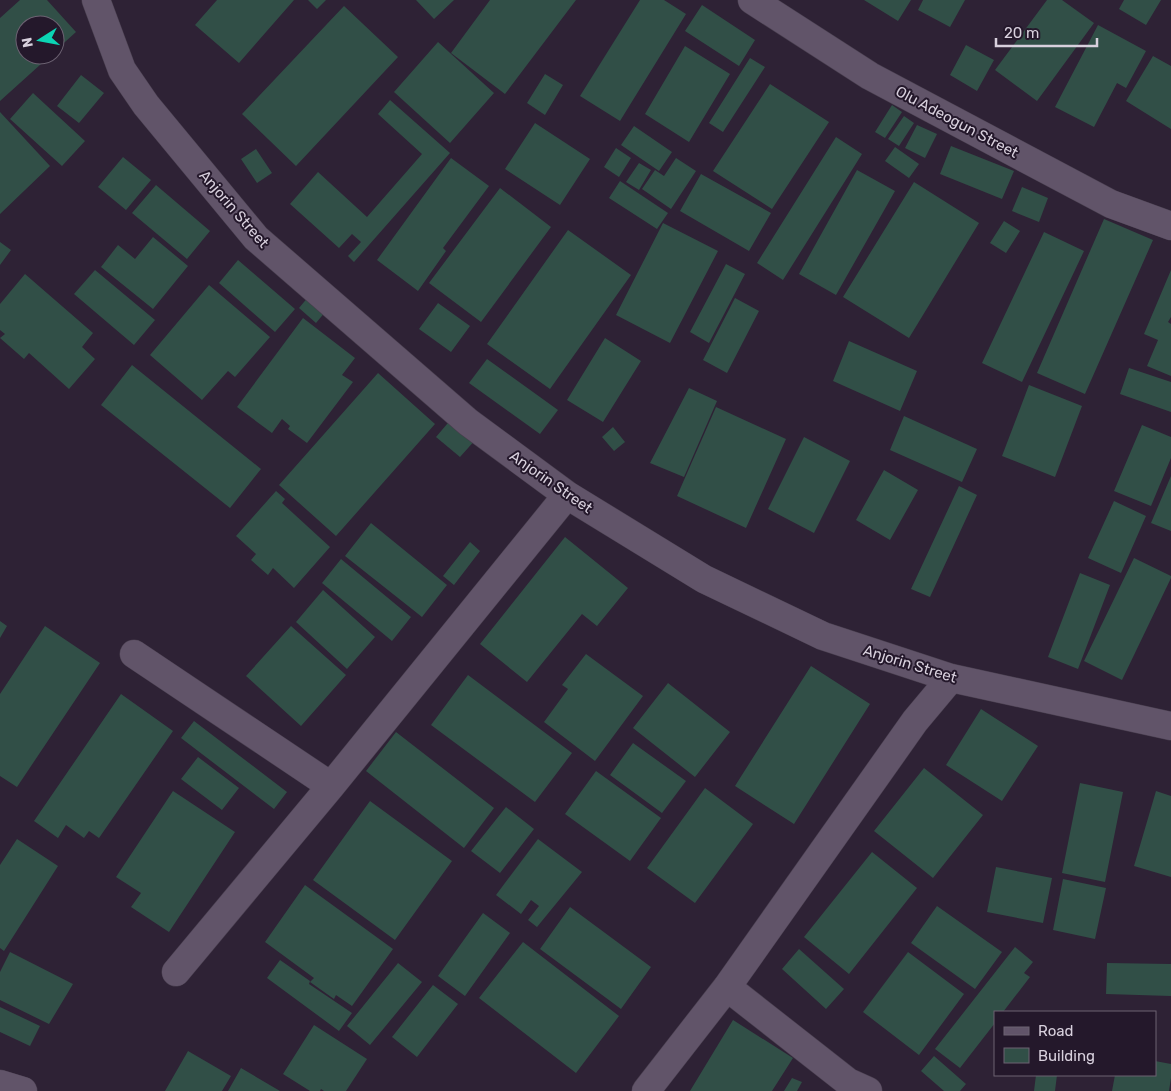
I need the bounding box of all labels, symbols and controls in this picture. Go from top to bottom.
north arrow [15,15,65,65]
scale bar [996,15,1097,47]
text: 20 m [1004,24,1039,42]
text: N [18,36,37,49]
street label: Olu Adeogun Street [893,82,1021,162]
street label: Anjorin Street [195,166,273,252]
street label: Anjorin Street [506,447,596,517]
street label: Anjorin Street [861,641,959,687]
legend [994,1011,1156,1076]
text: Road [1038,1022,1074,1040]
text: Building [1038,1047,1095,1065]

